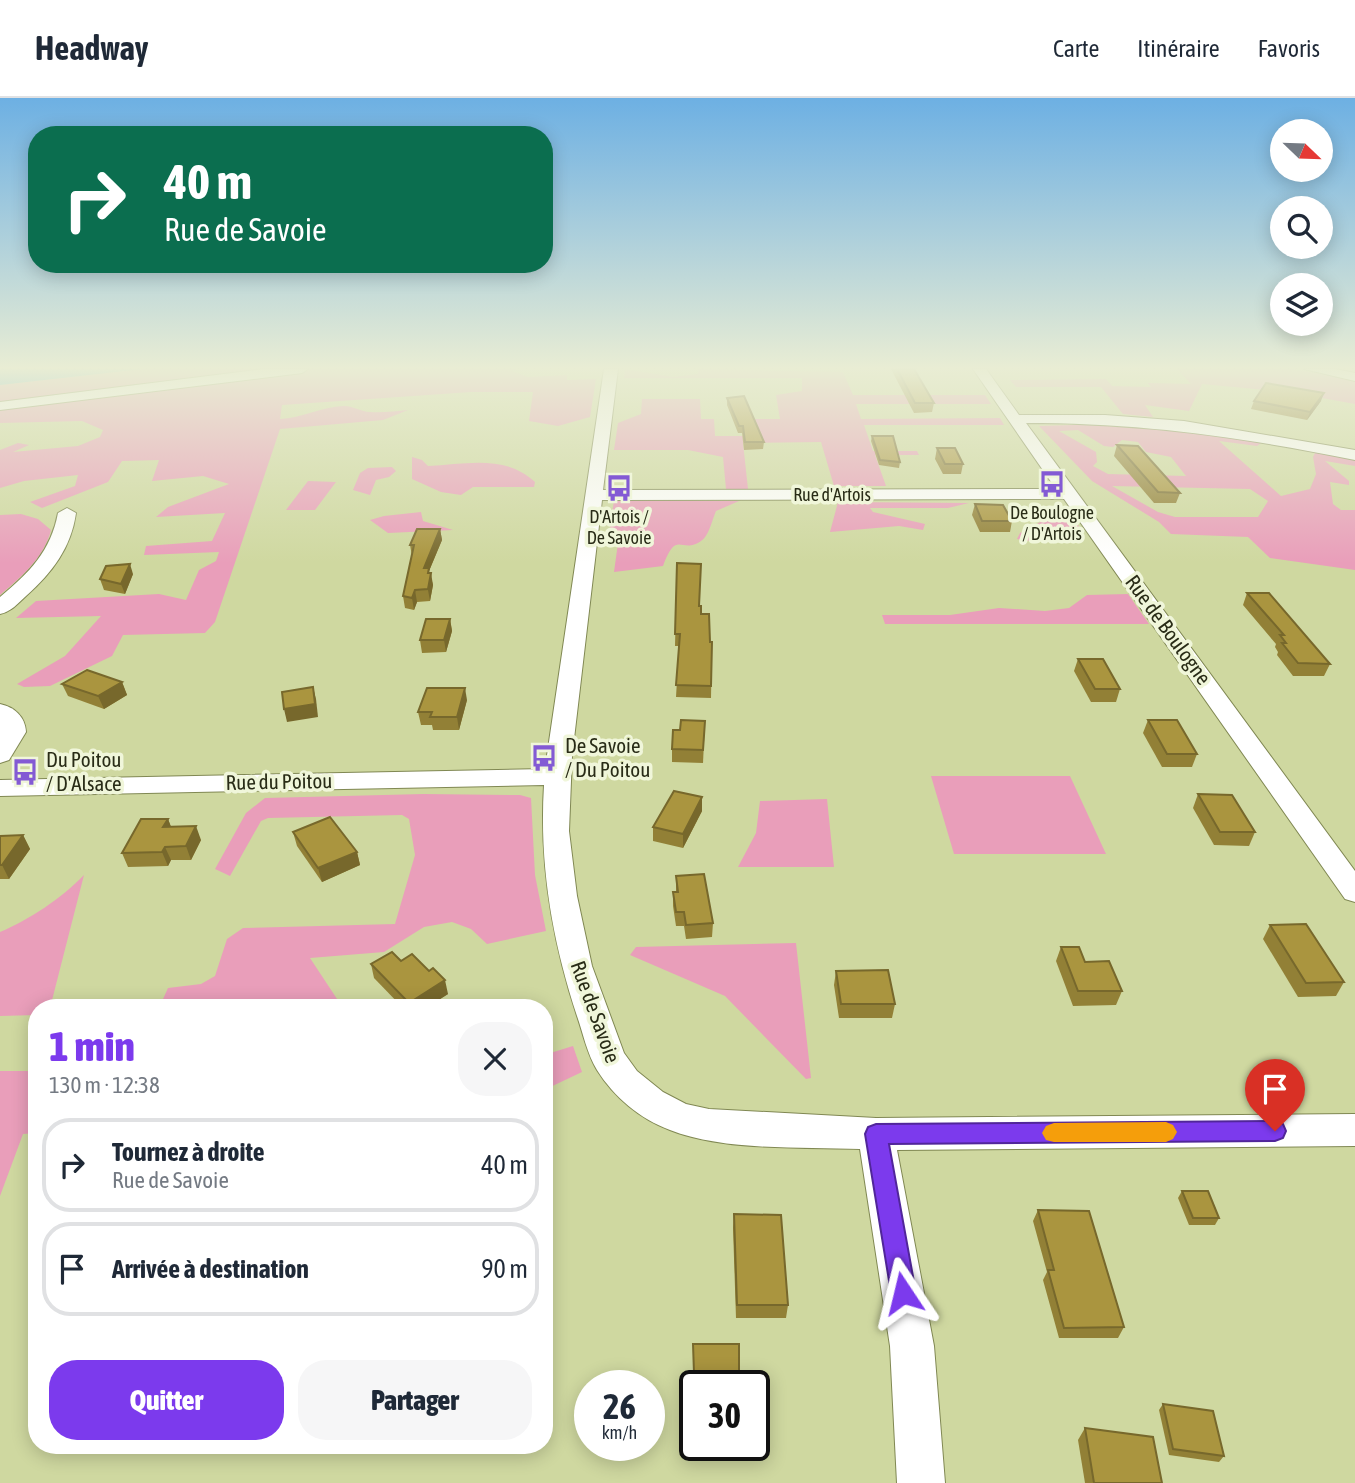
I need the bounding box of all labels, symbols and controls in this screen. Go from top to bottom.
text: Headway [35,29,148,67]
text: Carte [1053,35,1099,62]
text: Itinéraire [1137,35,1220,62]
text: Favoris [1258,35,1320,62]
north arrow [1270,119,1334,182]
map controls [1270,119,1333,336]
text: 40 m [164,153,252,209]
icon: right [49,154,140,245]
button: search [1270,196,1333,259]
text: Rue de Savoie [164,211,327,248]
button: layers [1270,273,1333,336]
bus stop icon: De Boulogne / D'Artois [1037,469,1067,499]
bus stop icon: D'Artois / De Savoie [604,473,634,503]
street label: Rue d'Artois [793,484,871,505]
place label: De Boulogne / D'Artois [1010,502,1094,544]
place label: D'Artois / De Savoie [587,506,651,548]
street label: Rue de Boulogne [1121,570,1217,689]
place label: De Savoie / Du Poitou [565,733,650,781]
bus stop icon: De Savoie / Du Poitou [529,743,559,773]
place label: Du Poitou / D'Alsace [46,747,122,795]
bus stop icon: Du Poitou / D'Alsace [10,757,40,787]
street label: Rue du Poitou [225,768,333,794]
street label: Rue de Savoie [566,957,625,1066]
text: 1 min [49,1022,135,1070]
button: close [458,1022,532,1096]
pin [1245,1059,1305,1131]
icon: arrive [1256,1070,1294,1108]
text: 130 m · 12:38 [49,1072,160,1098]
text: Tournez à droite [112,1137,265,1167]
icon: right [53,1146,91,1184]
text: 40 m [481,1150,528,1180]
text: Rue de Savoie [112,1167,229,1193]
icon: arrive [53,1250,91,1288]
text: Arrivée à destination [112,1254,309,1284]
text: 90 m [481,1254,528,1284]
position arrow [866,1256,940,1330]
button: Quitter [49,1360,284,1440]
button: Partager [298,1360,532,1440]
speed limit sign: 30 [679,1370,770,1461]
text: 26 [603,1386,636,1426]
text: km/h [602,1422,637,1443]

